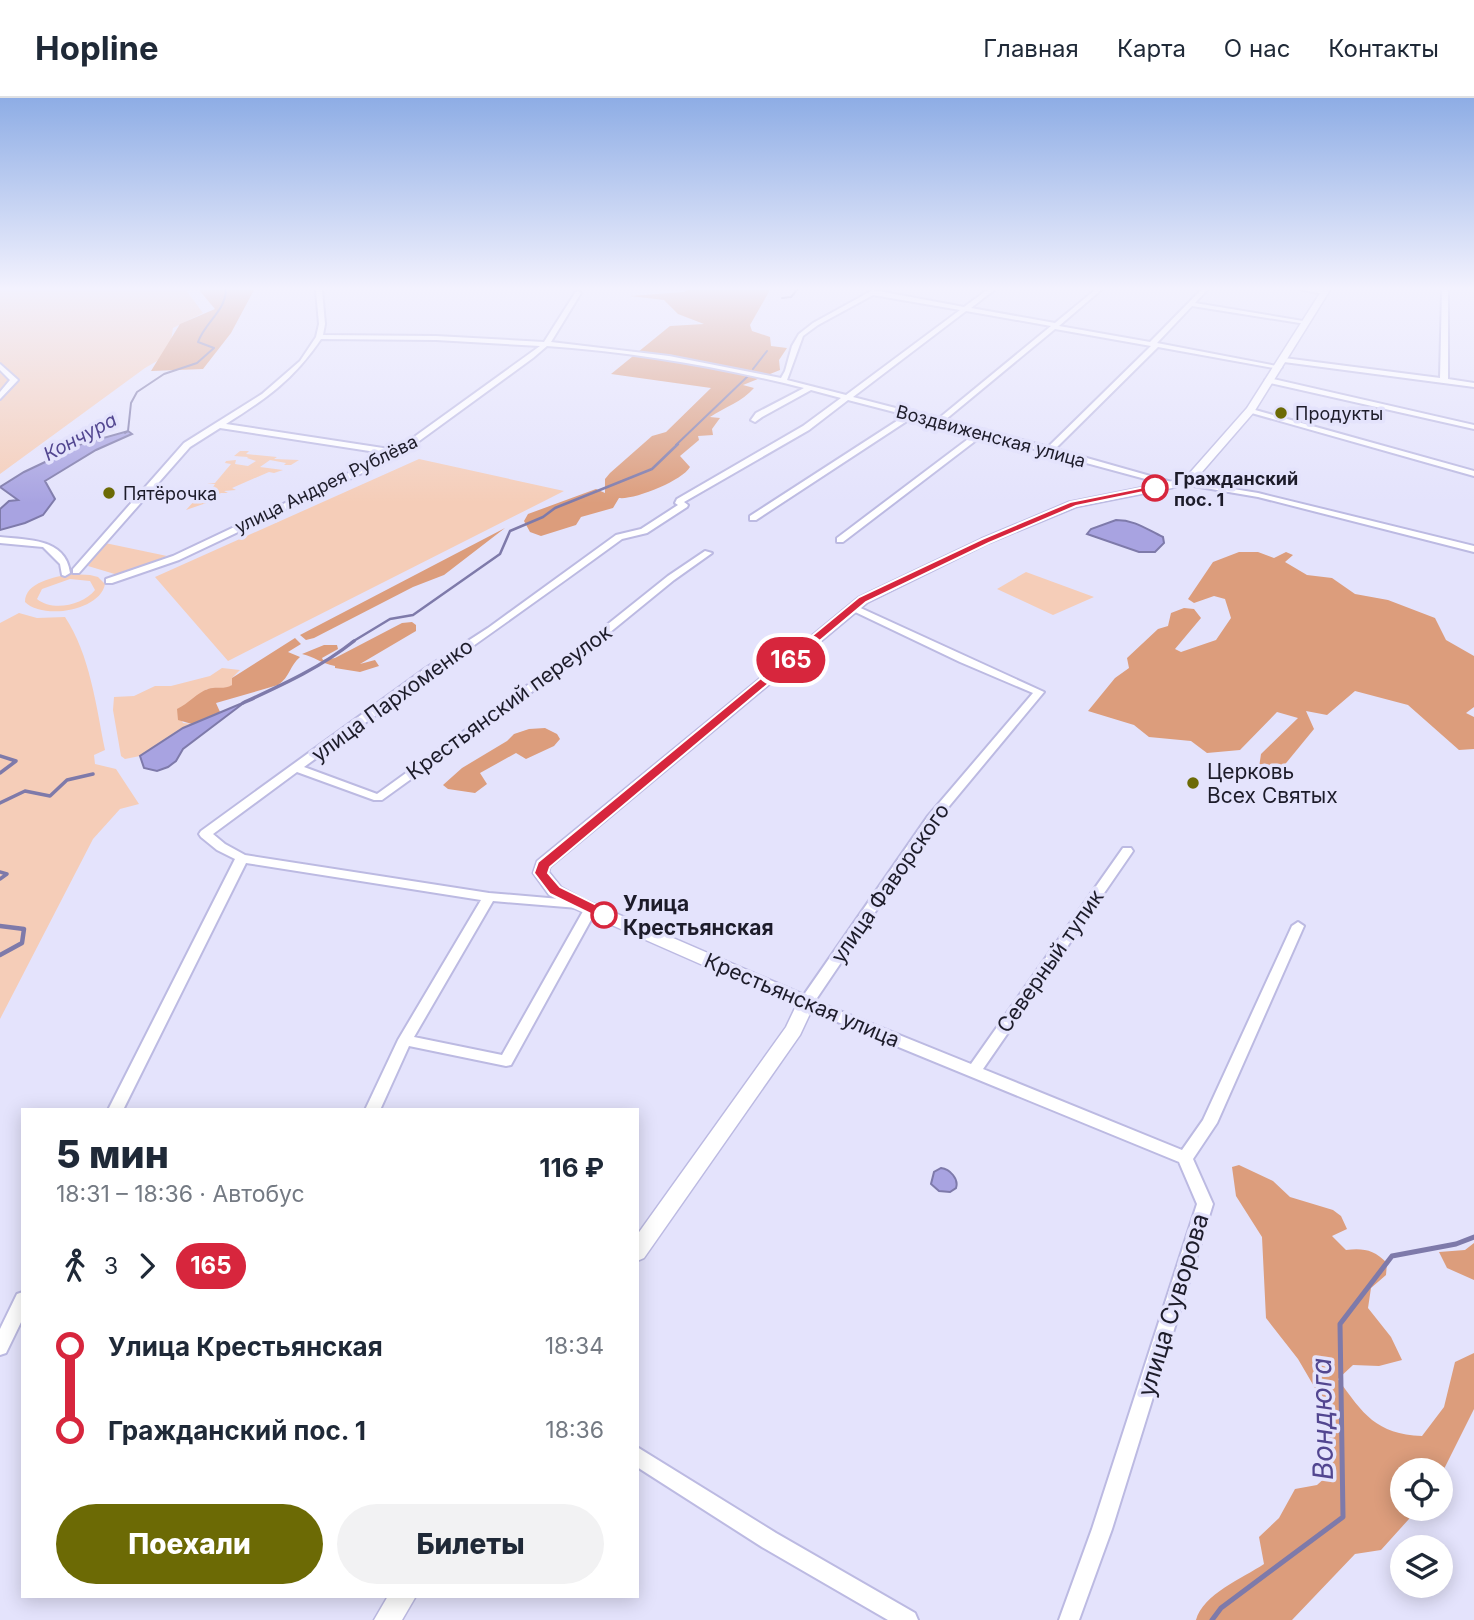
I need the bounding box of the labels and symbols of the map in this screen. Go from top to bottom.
street label: Воздвиженская улица [894,401,1088,471]
place label: Продукты [1295,403,1383,424]
marker: Продукты [1273,405,1289,421]
water label: Кончура [39,408,121,466]
street label: улица Андрея Рублёва [231,431,421,537]
place label: Гражданский пос. 1 [1174,468,1298,510]
marker: Гражданский пос. 1 [1142,475,1168,501]
place label: Пятёрочка [123,483,217,504]
marker: Пятёрочка [101,485,117,501]
street label: Крестьянский переулок [402,619,617,785]
street label: улица Пархоменко [306,633,478,767]
line badge: 165 [751,637,831,683]
place label: Церковь Всех Святых [1207,759,1338,808]
marker: Церковь Всех Святых [1185,775,1201,791]
street label: улица Фаворского [826,798,954,968]
street label: Северный тупик [991,884,1109,1037]
place label: Улица Крестьянская [623,891,774,940]
marker: Улица Крестьянская [591,902,617,928]
street label: Крестьянская улица [701,948,903,1052]
street label: улица Суворова [1131,1210,1215,1400]
water label: Вондюга [1304,1358,1340,1480]

